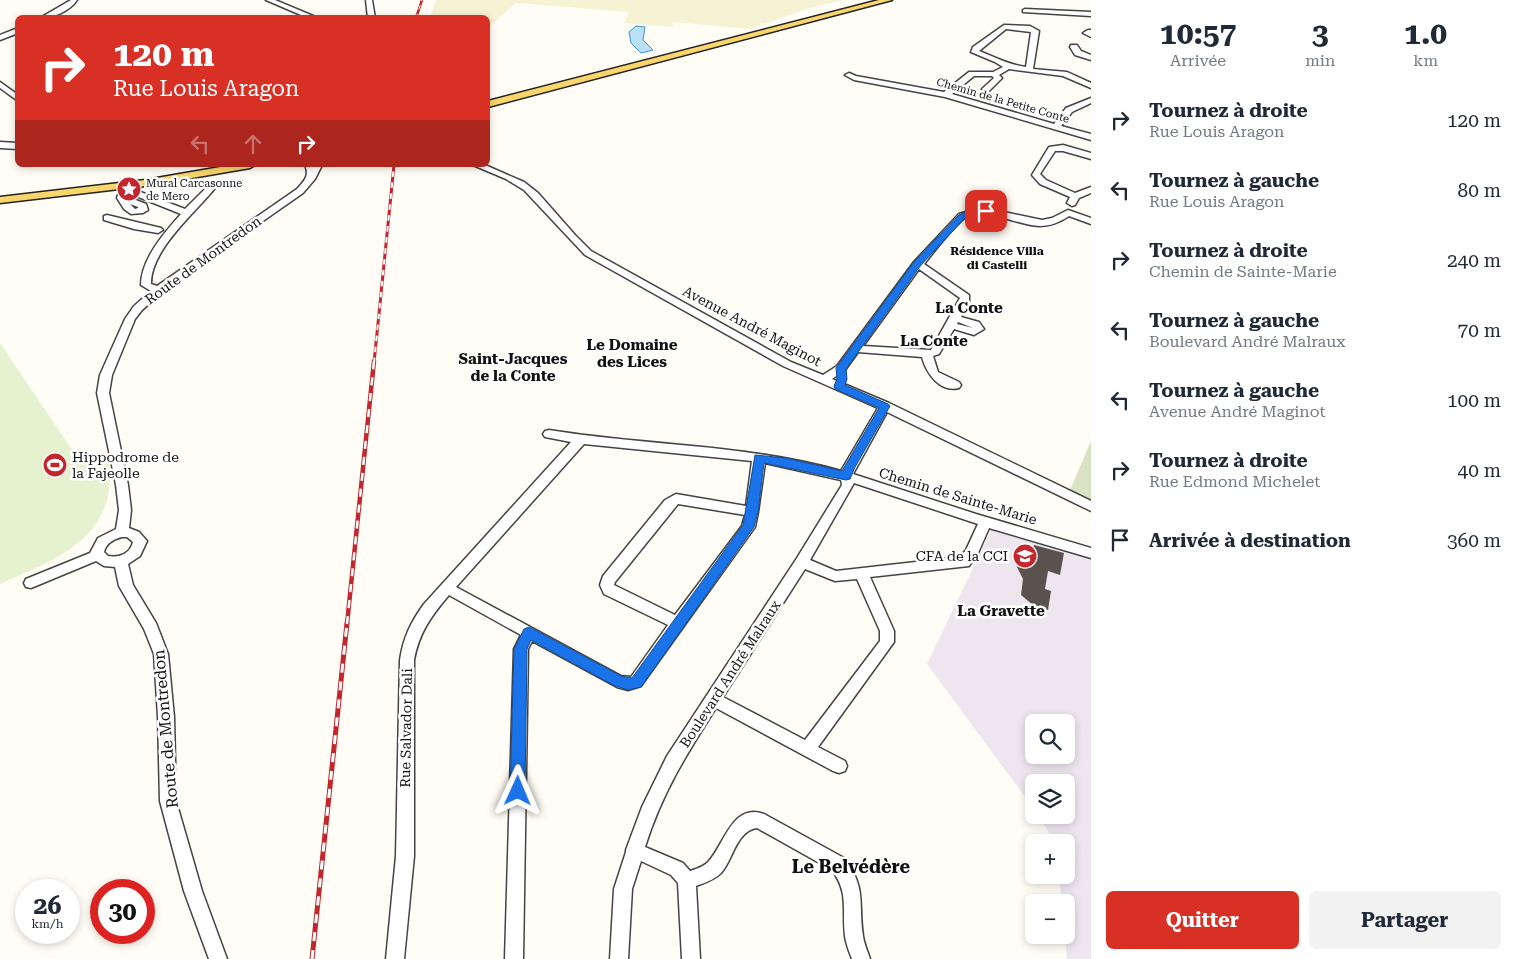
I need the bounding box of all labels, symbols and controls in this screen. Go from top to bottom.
text: 10:57 [1160,16,1236,51]
text: 3 [1312,16,1329,51]
text: 1.0 [1404,16,1447,51]
text: 120 m [113,34,214,75]
icon: right [30,35,95,100]
text: Arrivée [1170,51,1226,70]
text: min [1305,51,1335,70]
text: km [1413,51,1438,70]
street label: Chemin de la Petite Conte [935,75,1071,126]
text: Rue Louis Aragon [113,76,299,101]
text: Tournez à droite [1149,99,1308,122]
icon: right [1106,106,1134,134]
text: 120 m [1447,109,1501,132]
text: Rue Louis Aragon [1149,122,1284,141]
icon: left [186,130,214,158]
icon: ahead [239,130,267,158]
icon: right [292,130,320,158]
text: Tournez à gauche [1149,169,1319,192]
place icon: Mural Carcasonne de Mero [116,176,142,202]
icon: left [1106,176,1134,204]
place label: Mural Carcasonne de Mero [146,177,242,203]
text: 80 m [1458,179,1501,202]
pin [965,190,1007,232]
text: Rue Louis Aragon [1149,192,1284,211]
icon: arrive [972,197,1000,225]
street label: Route de Montredon [142,213,264,307]
text: Tournez à droite [1149,239,1308,262]
district label: Résidence Villa di Castelli [950,244,1044,272]
icon: right [1106,246,1134,274]
text: 240 m [1447,249,1501,272]
text: Chemin de Sainte-Marie [1149,262,1337,281]
street label: Avenue André Maginot [680,283,824,369]
district label: La Conte [935,299,1003,317]
text: Tournez à gauche [1149,309,1319,332]
icon: left [1106,316,1134,344]
text: 70 m [1458,319,1501,342]
district label: La Conte [900,332,968,350]
text: Boulevard André Malraux [1149,332,1346,351]
district label: Le Domaine des Lices [586,336,678,371]
district label: Saint-Jacques de la Conte [459,350,568,385]
text: Tournez à gauche [1149,379,1319,402]
icon: left [1106,386,1134,414]
text: 100 m [1447,389,1501,412]
text: Avenue André Maginot [1149,402,1325,421]
place label: Hippodrome de la Fajeolle [72,449,179,481]
text: Tournez à droite [1149,449,1308,472]
sports icon: Hippodrome de la Fajeolle [42,452,68,478]
icon: right [1106,456,1134,484]
text: 40 m [1458,459,1501,482]
street label: Chemin de Sainte-Marie [877,464,1039,528]
text: Rue Edmond Michelet [1149,472,1320,491]
icon: arrive [1106,526,1134,554]
text: Arrivée à destination [1149,529,1351,552]
text: 360 m [1447,529,1501,552]
school or university icon: CFA de la CCI [1012,543,1038,569]
place label: CFA de la CCI [916,548,1008,564]
street label: Boulevard André Malraux [676,598,784,750]
district label: La Gravette [957,602,1045,620]
street label: Route de Montredon [149,649,182,809]
street label: Rue Salvador Dali [397,668,415,788]
map controls [1025,714,1075,944]
button: search [1025,714,1075,764]
position arrow [491,764,543,816]
button: layers [1025,774,1075,824]
button: + [1025,834,1075,884]
district label: Le Belvédère [792,856,911,877]
speed limit sign: 30 [90,879,155,944]
text: 26 [33,891,62,920]
button: Quitter [1106,891,1299,949]
button: Partager [1309,891,1501,949]
button: − [1025,894,1075,944]
text: km/h [31,917,64,931]

